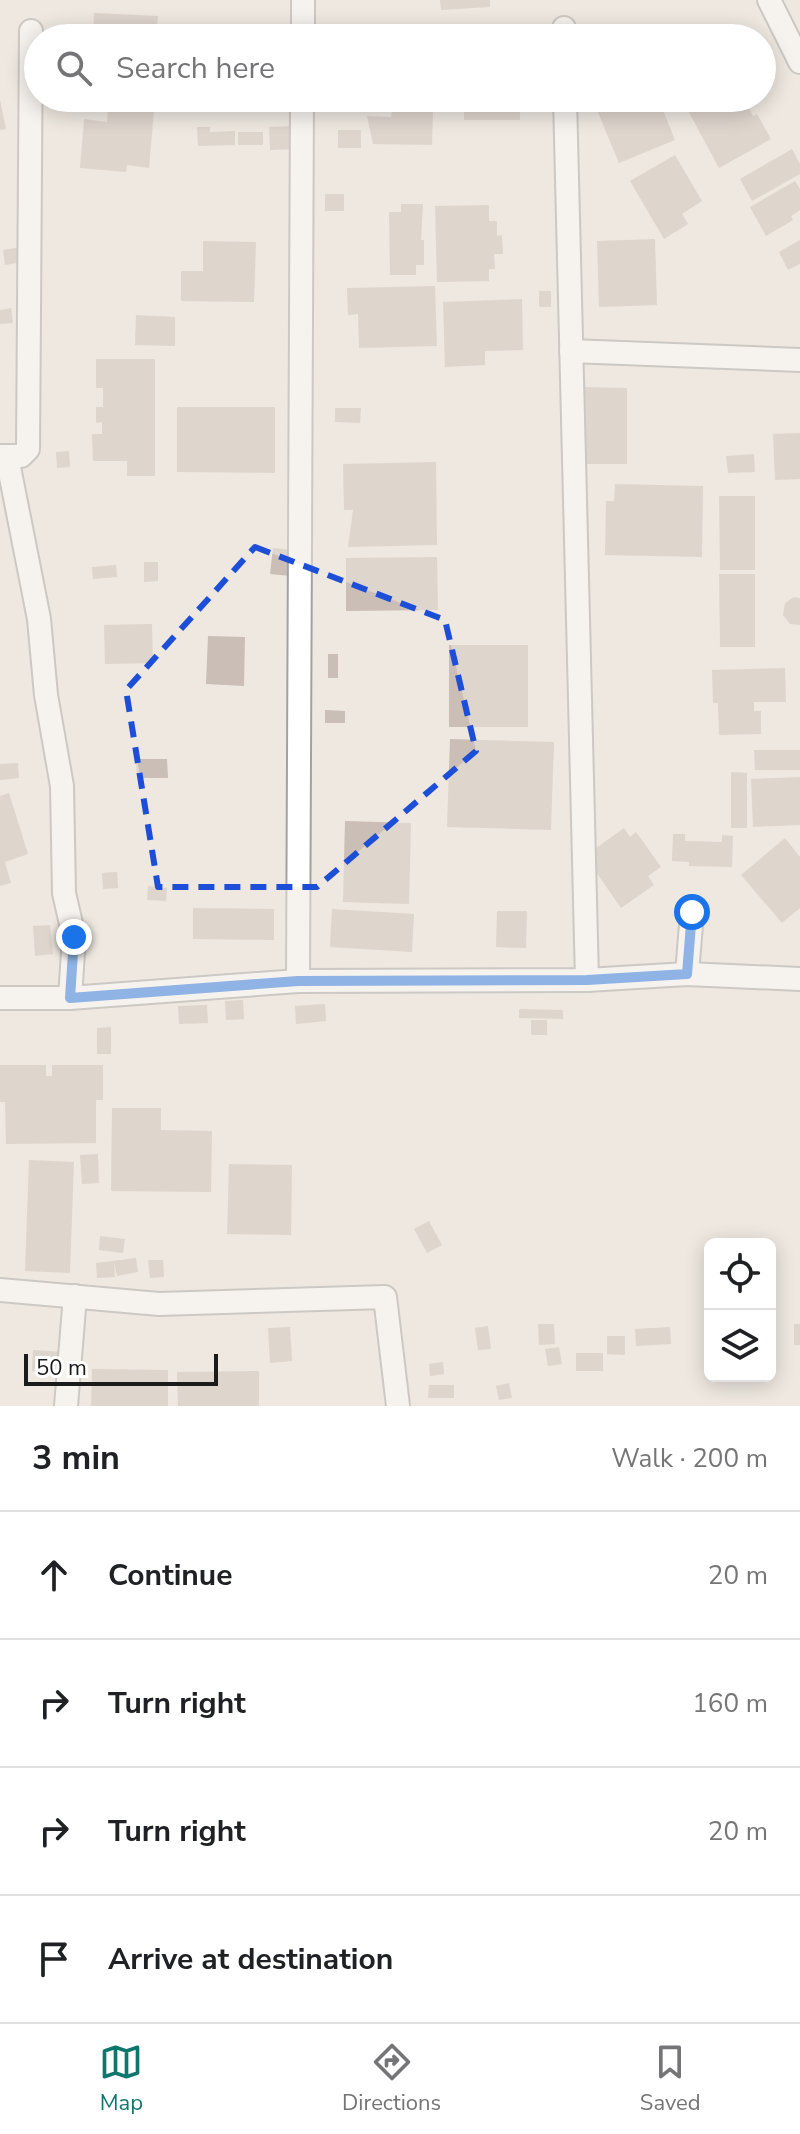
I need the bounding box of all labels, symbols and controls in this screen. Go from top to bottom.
search box [24,24,776,112]
icon: search [52,46,96,90]
text: Search here [116,48,275,89]
route start [674,894,710,930]
route end [56,919,92,955]
map controls [704,1238,776,1382]
button: locate [704,1238,776,1310]
button: layers [704,1310,776,1382]
scale bar [24,1350,218,1386]
text: 50 m [36,1353,87,1383]
text: 3 min [32,1435,120,1481]
text: Walk · 200 m [611,1441,768,1476]
icon: ahead [32,1553,76,1597]
text: Continue [108,1555,233,1596]
text: 20 m [708,1558,768,1593]
icon: right [32,1681,76,1725]
text: Turn right [108,1683,246,1724]
text: 160 m [692,1686,768,1721]
icon: right [32,1809,76,1853]
text: Turn right [108,1811,246,1852]
text: 20 m [708,1814,768,1849]
icon: arrive [32,1937,76,1981]
text: Arrive at destination [108,1939,393,1980]
tab: Map [99,2040,143,2118]
tab: Directions [342,2040,441,2118]
tab: Saved [640,2040,701,2118]

